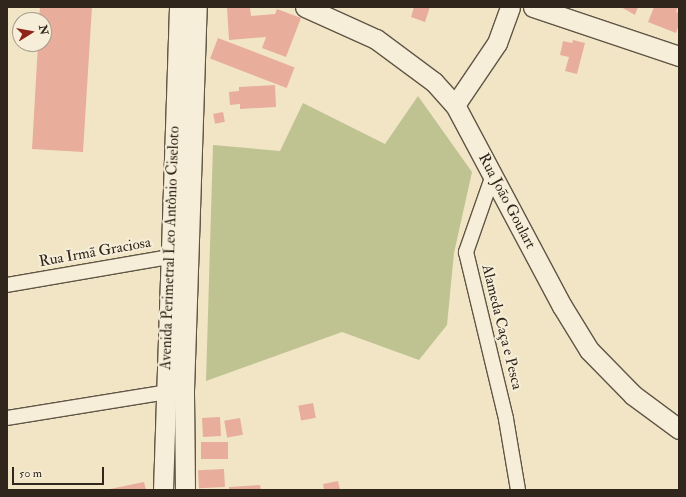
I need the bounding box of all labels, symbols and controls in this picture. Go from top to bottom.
north arrow [12,12,52,52]
text: N [36,24,51,36]
street label: Avenida Perimetral Leo Antônio Ciseloto [157,126,183,370]
street label: Rua João Goulart [474,150,540,252]
street label: Rua Irmã Graciosa [38,233,152,271]
street label: Alameda Caça e Pesca [478,263,526,391]
scale bar [14,459,106,485]
text: 50 m [19,466,42,481]

